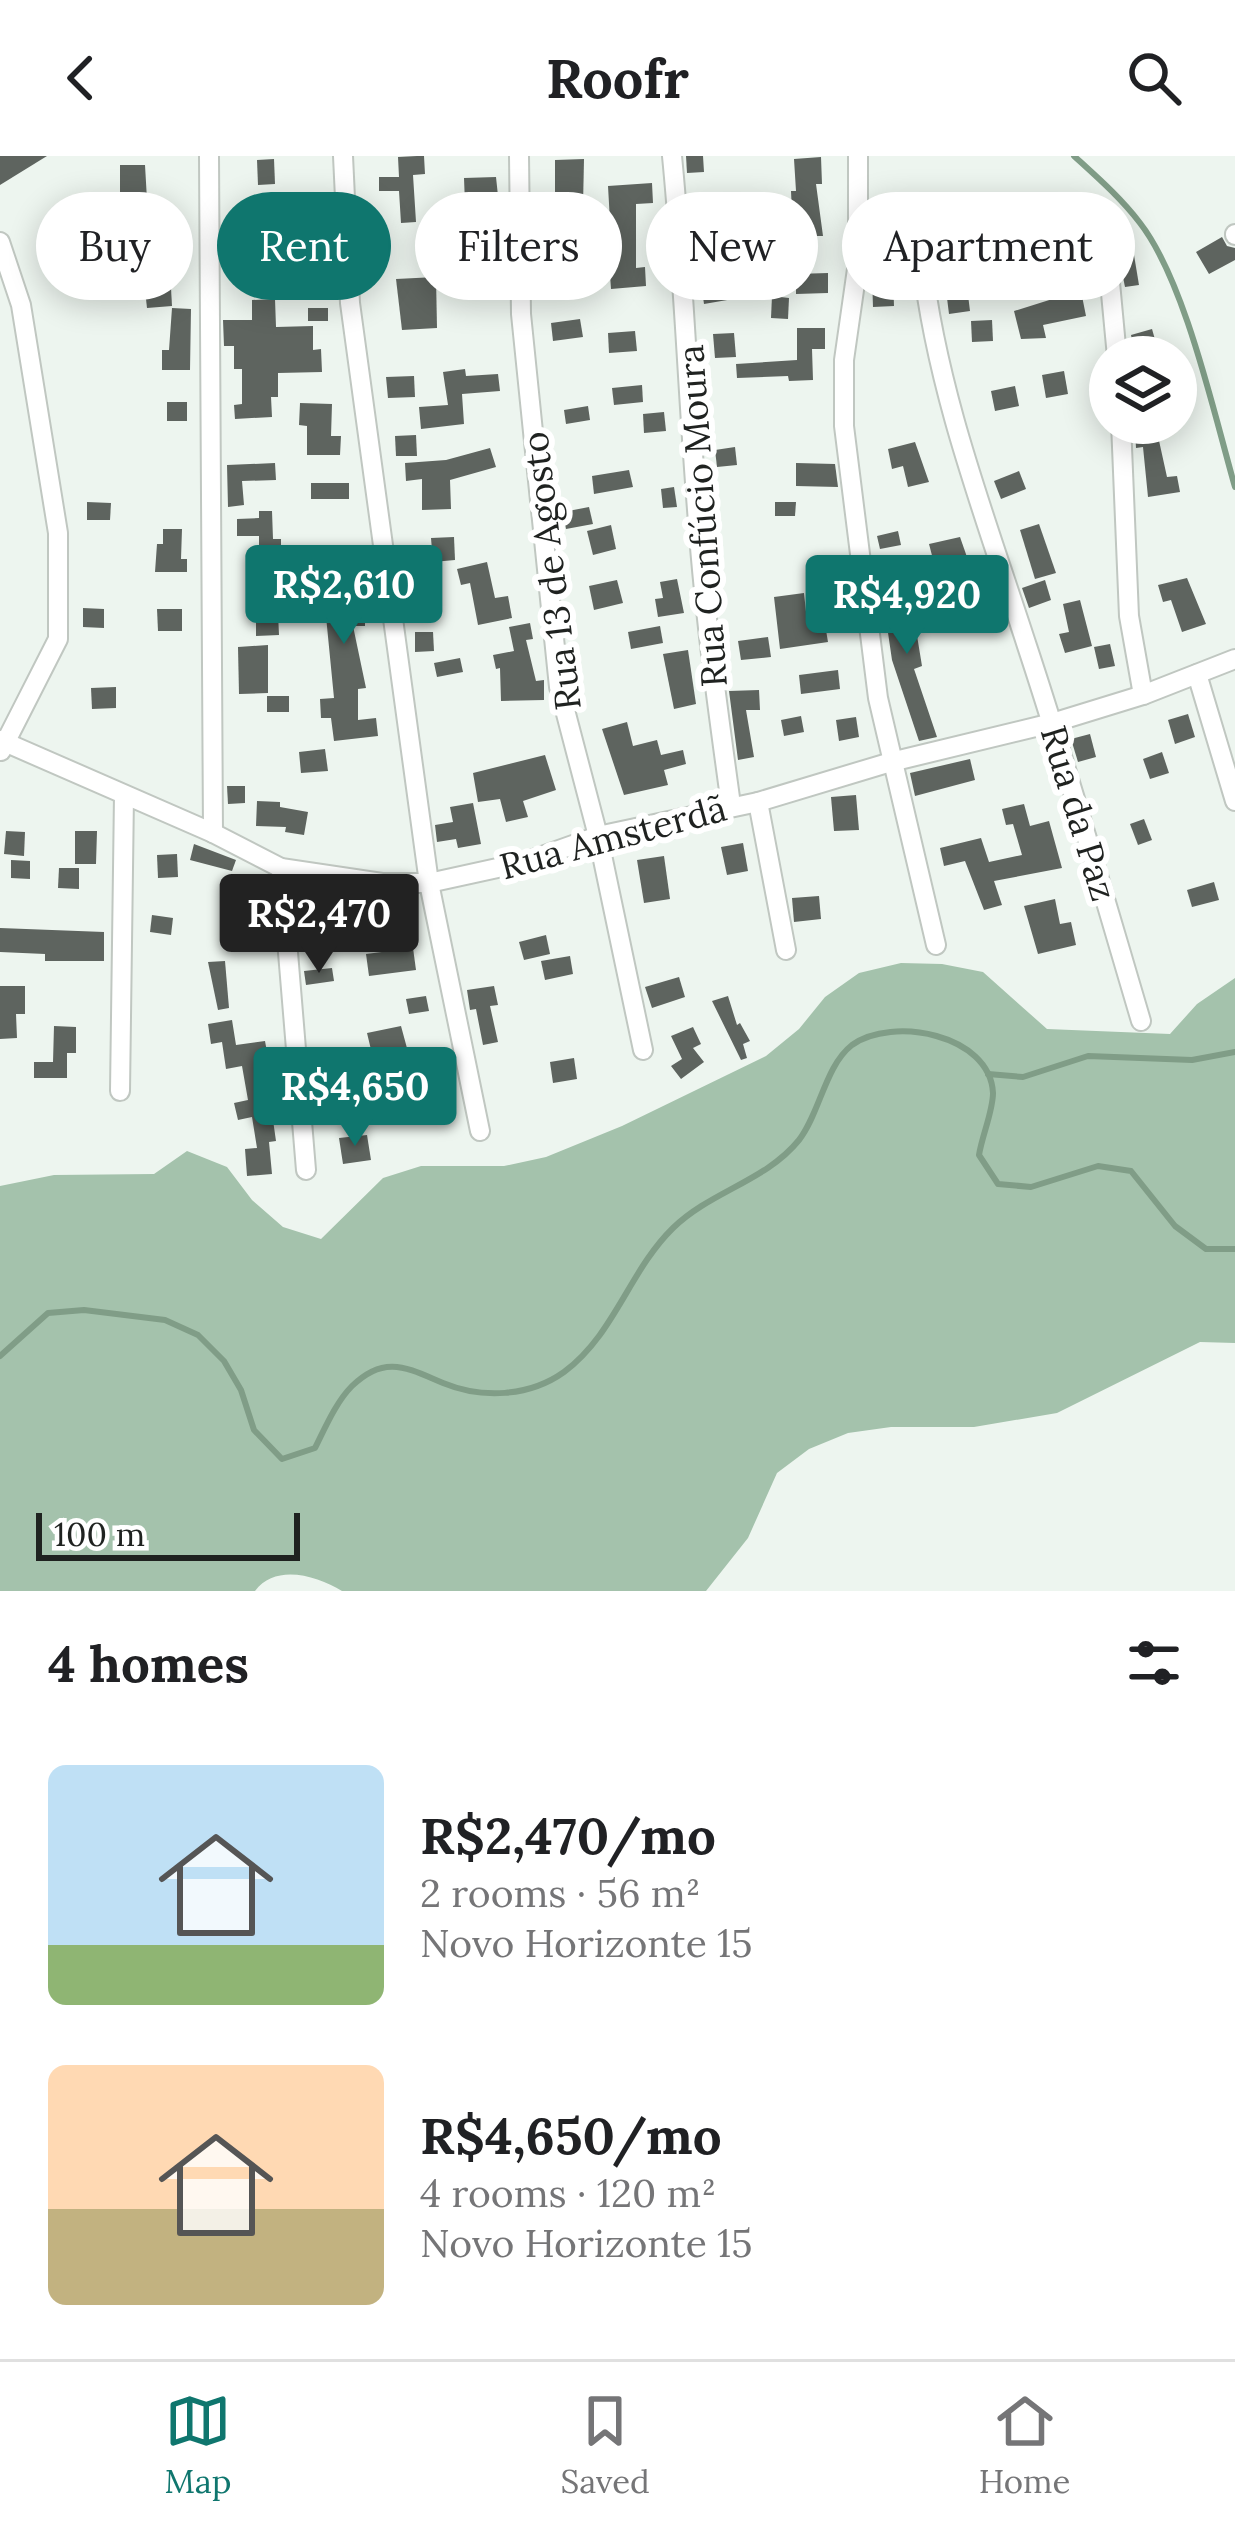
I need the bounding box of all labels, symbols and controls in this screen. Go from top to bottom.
text: Roofr [546,44,689,113]
icon: back [48,45,114,111]
icon: search [1121,45,1187,111]
chip: Buy [36,192,193,300]
chip: Rent [217,192,391,300]
chip: Filters [415,192,622,300]
chip: New [646,192,818,300]
chip: Apartment [842,192,1135,300]
map controls [1089,336,1197,444]
button: layers [1089,336,1197,444]
street label: Rua Confúcio Moura [667,343,737,689]
street label: Rua 13 de Agosto [511,429,591,713]
pin: R$2,610 [233,545,455,647]
pin: R$4,920 [796,555,1018,657]
text: R$2,610 [272,559,416,609]
text: R$4,920 [833,569,981,619]
street label: Rua da Paz [1031,720,1127,906]
street label: Rua Amsterdã [495,785,731,889]
pin: R$2,470 [208,874,430,976]
text: R$2,470 [247,888,391,938]
pin: R$4,650 [244,1047,466,1149]
text: R$4,650 [280,1061,430,1111]
scale bar [36,1507,300,1560]
text: 100 m [54,1513,145,1555]
icon: filters [1121,1630,1187,1696]
text: 4 homes [48,1631,249,1696]
text: R$2,470/mo [420,1803,716,1868]
icon: home [144,1813,288,1957]
text: 2 rooms · 56 m² [420,1868,701,1918]
text: Novo Horizonte 15 [420,1918,752,1968]
text: R$4,650/mo [420,2103,722,2168]
icon: home [144,2113,288,2257]
text: 4 rooms · 120 m² [420,2168,716,2218]
text: Novo Horizonte 15 [420,2218,752,2268]
tab: Map [164,2388,232,2502]
tab: Saved [560,2388,650,2502]
tab: Home [979,2388,1070,2502]

